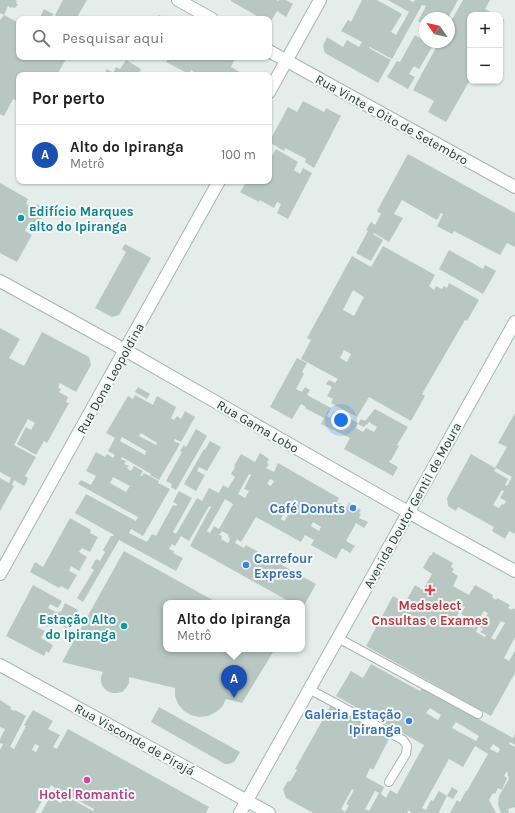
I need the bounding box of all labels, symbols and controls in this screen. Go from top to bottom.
north arrow [419,12,455,48]
map controls [467,12,503,84]
button: + [467,12,503,48]
search box [16,16,272,60]
icon: search [30,27,52,49]
text: Pesquisar aqui [62,29,164,47]
button: − [467,48,503,84]
street label: Rua Vinte e Oito de Setembro [313,71,471,168]
text: Por perto [32,88,105,108]
text: Alto do Ipiranga [70,138,184,156]
text: A [41,147,49,162]
text: 100 m [221,147,256,162]
text: Metrô [70,156,104,171]
place label: Edifício Marques alto do Ipiranga [29,204,134,234]
marker: Edifício Marques alto do Ipiranga [16,213,26,223]
street label: Rua Dona Leopoldina [74,320,147,436]
street label: Rua Gama Lobo [214,397,301,456]
your location [331,410,351,430]
street label: Avenida Doutor Gentil de Moura [361,420,464,591]
place label: Café Donuts [270,501,345,516]
marker: Café Donuts [348,503,358,513]
place label: Carrefour Express [254,551,313,581]
marker: Carrefour Express [241,560,251,570]
marker: Medselect Cnsultas e Exames [424,584,436,596]
place label: Medselect Cnsultas e Exames [372,598,489,628]
popup [163,600,305,652]
text: Alto do Ipiranga [177,610,291,628]
place label: Estação Alto do Ipiranga [39,612,116,642]
marker: Estação Alto do Ipiranga [119,621,129,631]
text: Metrô [177,628,211,643]
pin: A [221,665,247,698]
street label: Rua Visconde de Pirajá [72,700,197,779]
place label: Galeria Estação Ipiranga [304,707,401,737]
marker: Galeria Estação Ipiranga [404,716,414,726]
marker: Hotel Romantic [82,775,92,785]
place label: Hotel Romantic [39,787,135,802]

